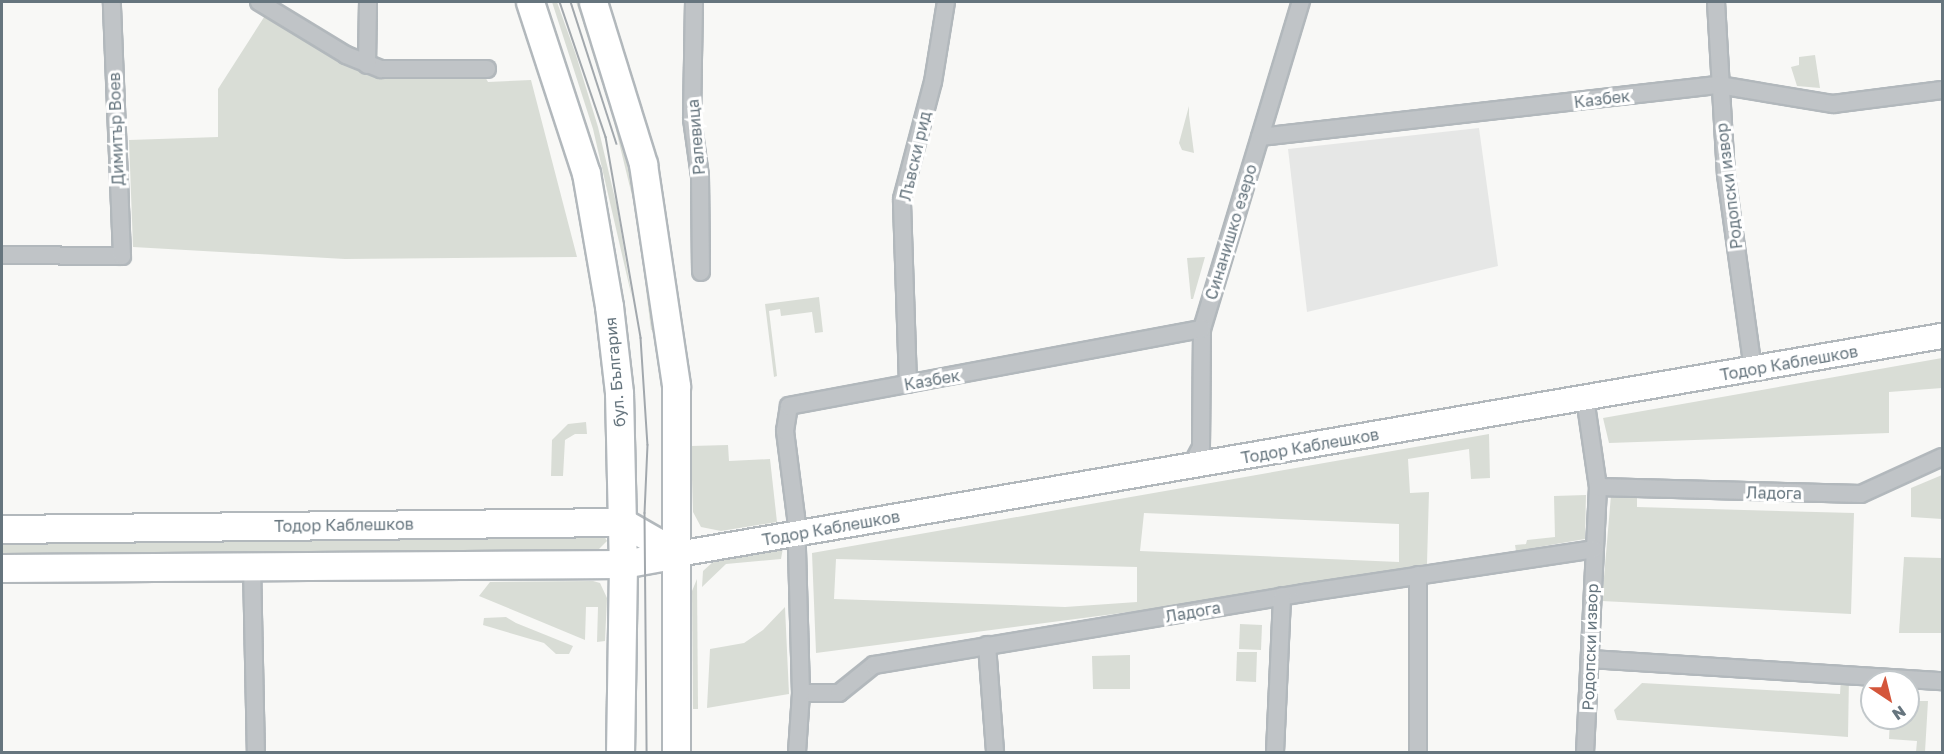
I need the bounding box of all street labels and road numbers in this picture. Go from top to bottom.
street label: Димитър Воев [104,72,128,186]
street label: Казбек [1573,86,1631,112]
street label: Ралевица [683,98,709,176]
street label: Лъвски рид [895,109,935,203]
street label: Родопски извор [1712,122,1746,250]
street label: Синанишко езеро [1201,162,1261,302]
street label: бул. България [601,316,629,428]
street label: Тодор Каблешков [1719,341,1859,385]
street label: Казбек [903,366,961,394]
street label: Тодор Каблешков [1240,424,1380,468]
street label: Ладога [1746,483,1802,503]
street label: Тодор Каблешков [761,506,901,550]
street label: Тодор Каблешков [274,514,414,536]
street label: Родопски извор [1578,583,1602,711]
street label: Ладога [1164,598,1222,626]

